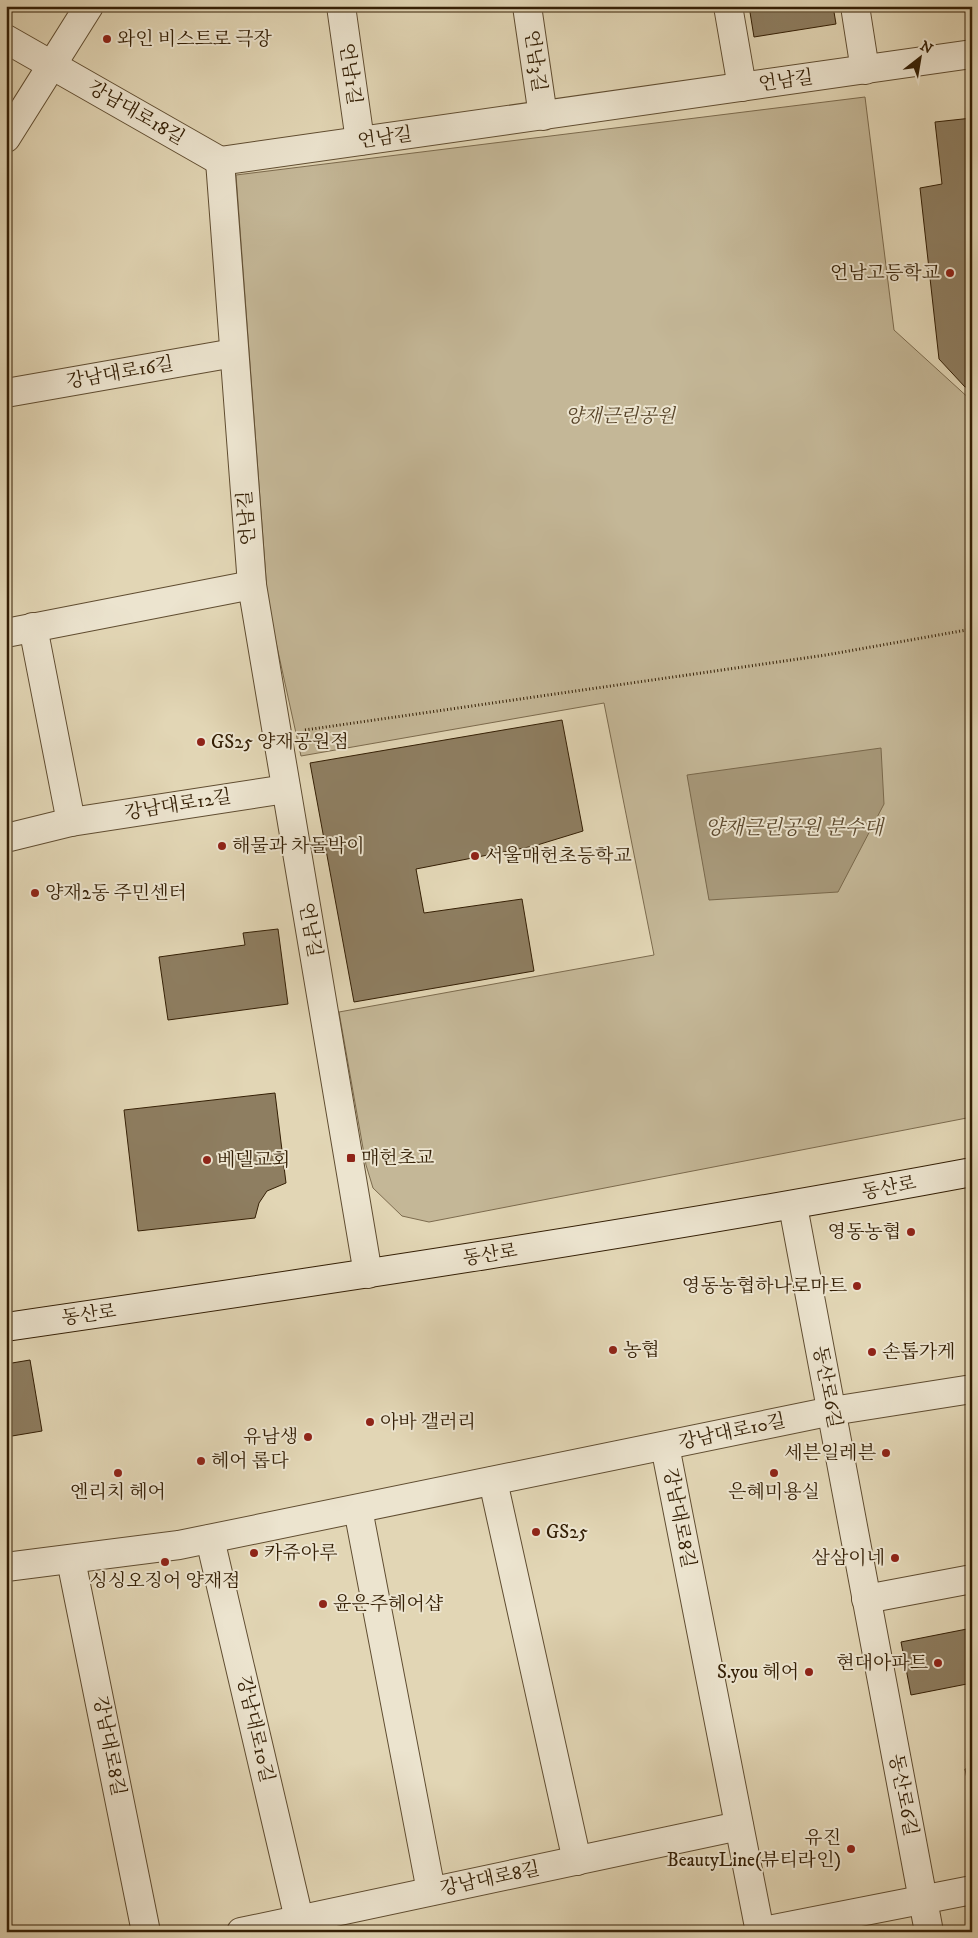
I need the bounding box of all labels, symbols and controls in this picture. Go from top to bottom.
place label: 와인 비스트로 극장 [117,28,273,51]
street label: 언남3길 [519,29,551,93]
north arrow [896,32,946,82]
marker: 와인 비스트로 극장 [101,33,113,45]
text: N [917,37,936,59]
street label: 언남1길 [334,42,366,106]
street label: 언남길 [757,66,815,96]
street label: 강남대로18길 [83,76,189,150]
street label: 언남길 [356,123,414,153]
place label: 언남고등학교 [830,262,940,285]
marker: 언남고등학교 [944,267,956,279]
street label: 강남대로16길 [65,352,175,394]
park label: 양재근린공원 [565,405,677,428]
street label: 언남길 [234,490,260,546]
place label: GS25 양재공원점 [211,731,349,754]
marker: GS25 양재공원점 [195,736,207,748]
street label: 강남대로12길 [123,785,233,825]
water label: 양재근린공원 분수대 [705,816,886,841]
place label: 해물과 차돌박이 [232,835,365,858]
marker: 해물과 차돌박이 [216,840,228,852]
place label: 서울매헌초등학교 [485,845,632,868]
marker: 서울매헌초등학교 [469,850,481,862]
place label: 양재2동 주민센터 [45,882,187,905]
marker: 양재2동 주민센터 [29,887,41,899]
street label: 언남길 [294,901,326,959]
place label: 매헌초교 [361,1147,434,1170]
place label: 베델교회 [217,1149,290,1172]
marker: 매헌초교 [345,1152,357,1164]
marker: 베델교회 [201,1154,213,1166]
street label: 동산로 [860,1171,918,1205]
place label: 영동농협 [828,1221,901,1244]
marker: 영동농협 [905,1226,917,1238]
street label: 동산로 [461,1239,519,1271]
place label: 영동농협하나로마트 [682,1275,847,1298]
marker: 영동농협하나로마트 [851,1280,863,1292]
street label: 동산로 [60,1300,118,1330]
place label: 농협 [623,1339,660,1362]
place label: 손톱가게 [882,1341,955,1364]
marker: 농협 [607,1344,619,1356]
street label: 동산로6길 [808,1344,846,1430]
marker: 손톱가게 [866,1346,878,1358]
street label: 강남대로10길 [676,1409,788,1455]
place label: 아바 갤러리 [380,1411,476,1434]
marker: 아바 갤러리 [364,1416,376,1428]
place label: 유남생 [243,1426,298,1449]
marker: 유남생 [302,1431,314,1443]
place label: 세븐일레븐 [784,1442,876,1465]
marker: 세븐일레븐 [880,1447,892,1459]
place label: 헤어 롭다 [211,1450,289,1473]
marker: 헤어 롭다 [195,1455,207,1467]
street label: 강남대로8길 [658,1466,700,1570]
marker: 엔리치 헤어 [112,1467,124,1479]
marker: 은혜미용실 [768,1467,780,1479]
place label: 엔리치 헤어 [70,1481,166,1504]
place label: 은혜미용실 [728,1481,820,1504]
place label: GS25 [546,1521,588,1544]
marker: GS25 [530,1526,542,1538]
place label: 카쥬아루 [264,1542,338,1565]
marker: 카쥬아루 [248,1547,260,1559]
place label: 삼삼이네 [812,1547,885,1570]
marker: 삼삼이네 [889,1552,901,1564]
marker: 싱싱오징어 양재점 [159,1556,171,1568]
place label: 싱싱오징어 양재점 [90,1570,240,1593]
place label: 윤은주헤어샵 [333,1593,444,1616]
marker: 윤은주헤어샵 [317,1598,329,1610]
place label: 현대아파트 [836,1652,928,1675]
marker: 현대아파트 [932,1657,944,1669]
place label: S.you 헤어 [717,1661,799,1684]
marker: S.you 헤어 [803,1666,815,1678]
street label: 강남대로10길 [232,1673,278,1785]
street label: 강남대로8길 [88,1694,130,1798]
street label: 동산로6길 [884,1752,922,1838]
place label: 유진 BeautyLine(뷰티라인) [667,1827,841,1872]
marker: 유진 BeautyLine(뷰티라인) [845,1843,857,1855]
street label: 강남대로8길 [438,1857,542,1901]

